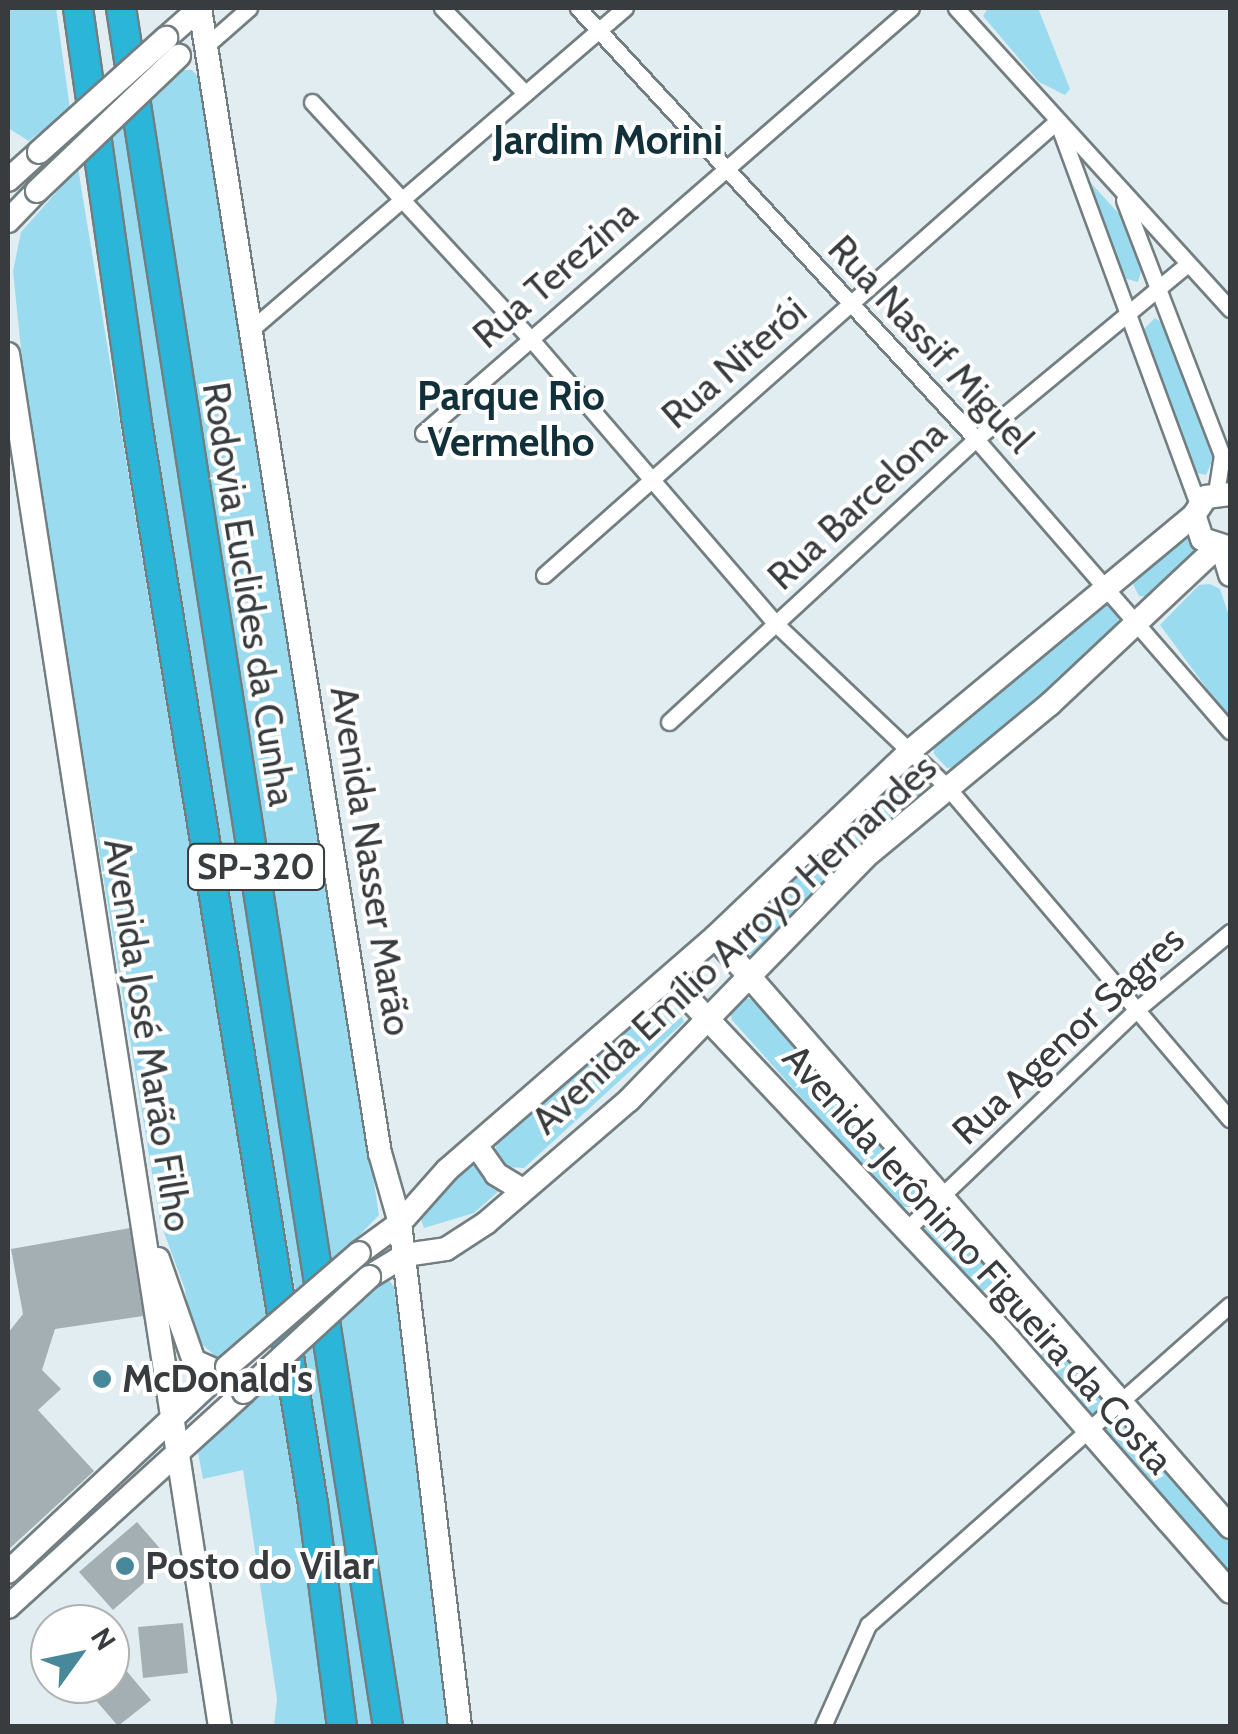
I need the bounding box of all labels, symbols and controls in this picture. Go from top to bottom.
district label: Jardim Morini [493,116,723,164]
street label: Rua Terezina [464,190,646,358]
street label: Rua Nassif Miguel [819,226,1043,462]
street label: Rua Niterói [653,288,815,438]
district label: Parque Rio Vermelho [417,372,605,466]
street label: Rodovia Euclides da Cunha [193,379,305,809]
street label: Rua Barcelona [758,411,956,599]
street label: Avenida Nasser Marão [321,683,421,1039]
street label: Avenida Emílio Arroyo Hernandes [522,745,946,1143]
street label: Avenida José Marão Filho [94,835,202,1235]
road number: SP-320 [186,837,326,897]
street label: Rua Agenor Sagres [943,916,1193,1154]
street label: Avenida Jerônimo Figueira da Costa [773,1035,1183,1483]
place label: McDonald's [122,1356,313,1402]
marker: McDonald's [91,1368,113,1390]
place label: Posto do Vilar [145,1543,374,1589]
marker: Posto do Vilar [114,1555,136,1577]
north arrow [30,1604,130,1704]
text: N [84,1621,123,1656]

